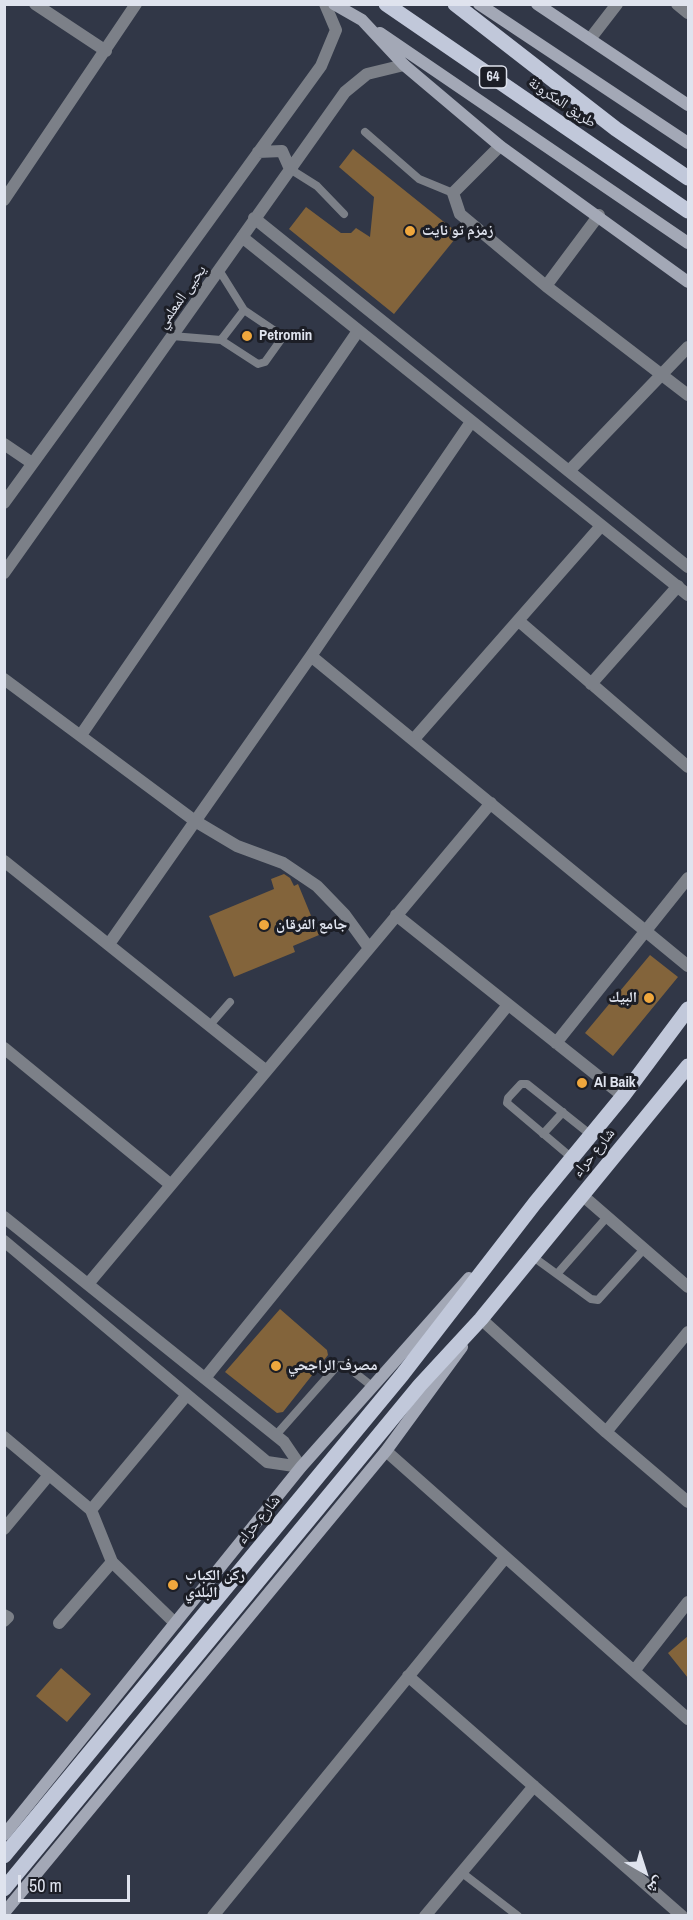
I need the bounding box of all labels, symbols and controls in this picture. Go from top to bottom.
road number: 64 [480,66,506,88]
street label: طريق المكرونة [525,74,599,132]
place label: زمزم تو نايت [422,222,493,240]
marker: زمزم تو نايت [403,224,417,238]
street label: يحيى المعلمي [154,262,210,332]
place label: Petromin [259,327,312,345]
marker: Petromin [240,329,254,343]
place label: جامع الفرقان [276,916,347,934]
marker: جامع الفرقان [257,918,271,932]
place label: البيك [609,989,637,1007]
marker: البيك [642,991,656,1005]
place label: Al Baik [594,1074,636,1092]
marker: Al Baik [575,1076,589,1090]
street label: شارع حراء [569,1125,619,1181]
place label: مصرف الراجحي [288,1357,377,1375]
marker: مصرف الراجحي [269,1359,283,1373]
street label: شارع حراء [234,1492,284,1548]
place label: ركن الكباب البلدي [185,1567,245,1602]
marker: ركن الكباب البلدي [166,1578,180,1592]
north arrow [615,1842,675,1902]
scale bar [21,1863,134,1901]
text: ش [643,1872,670,1900]
text: 50 m [29,1873,62,1898]

